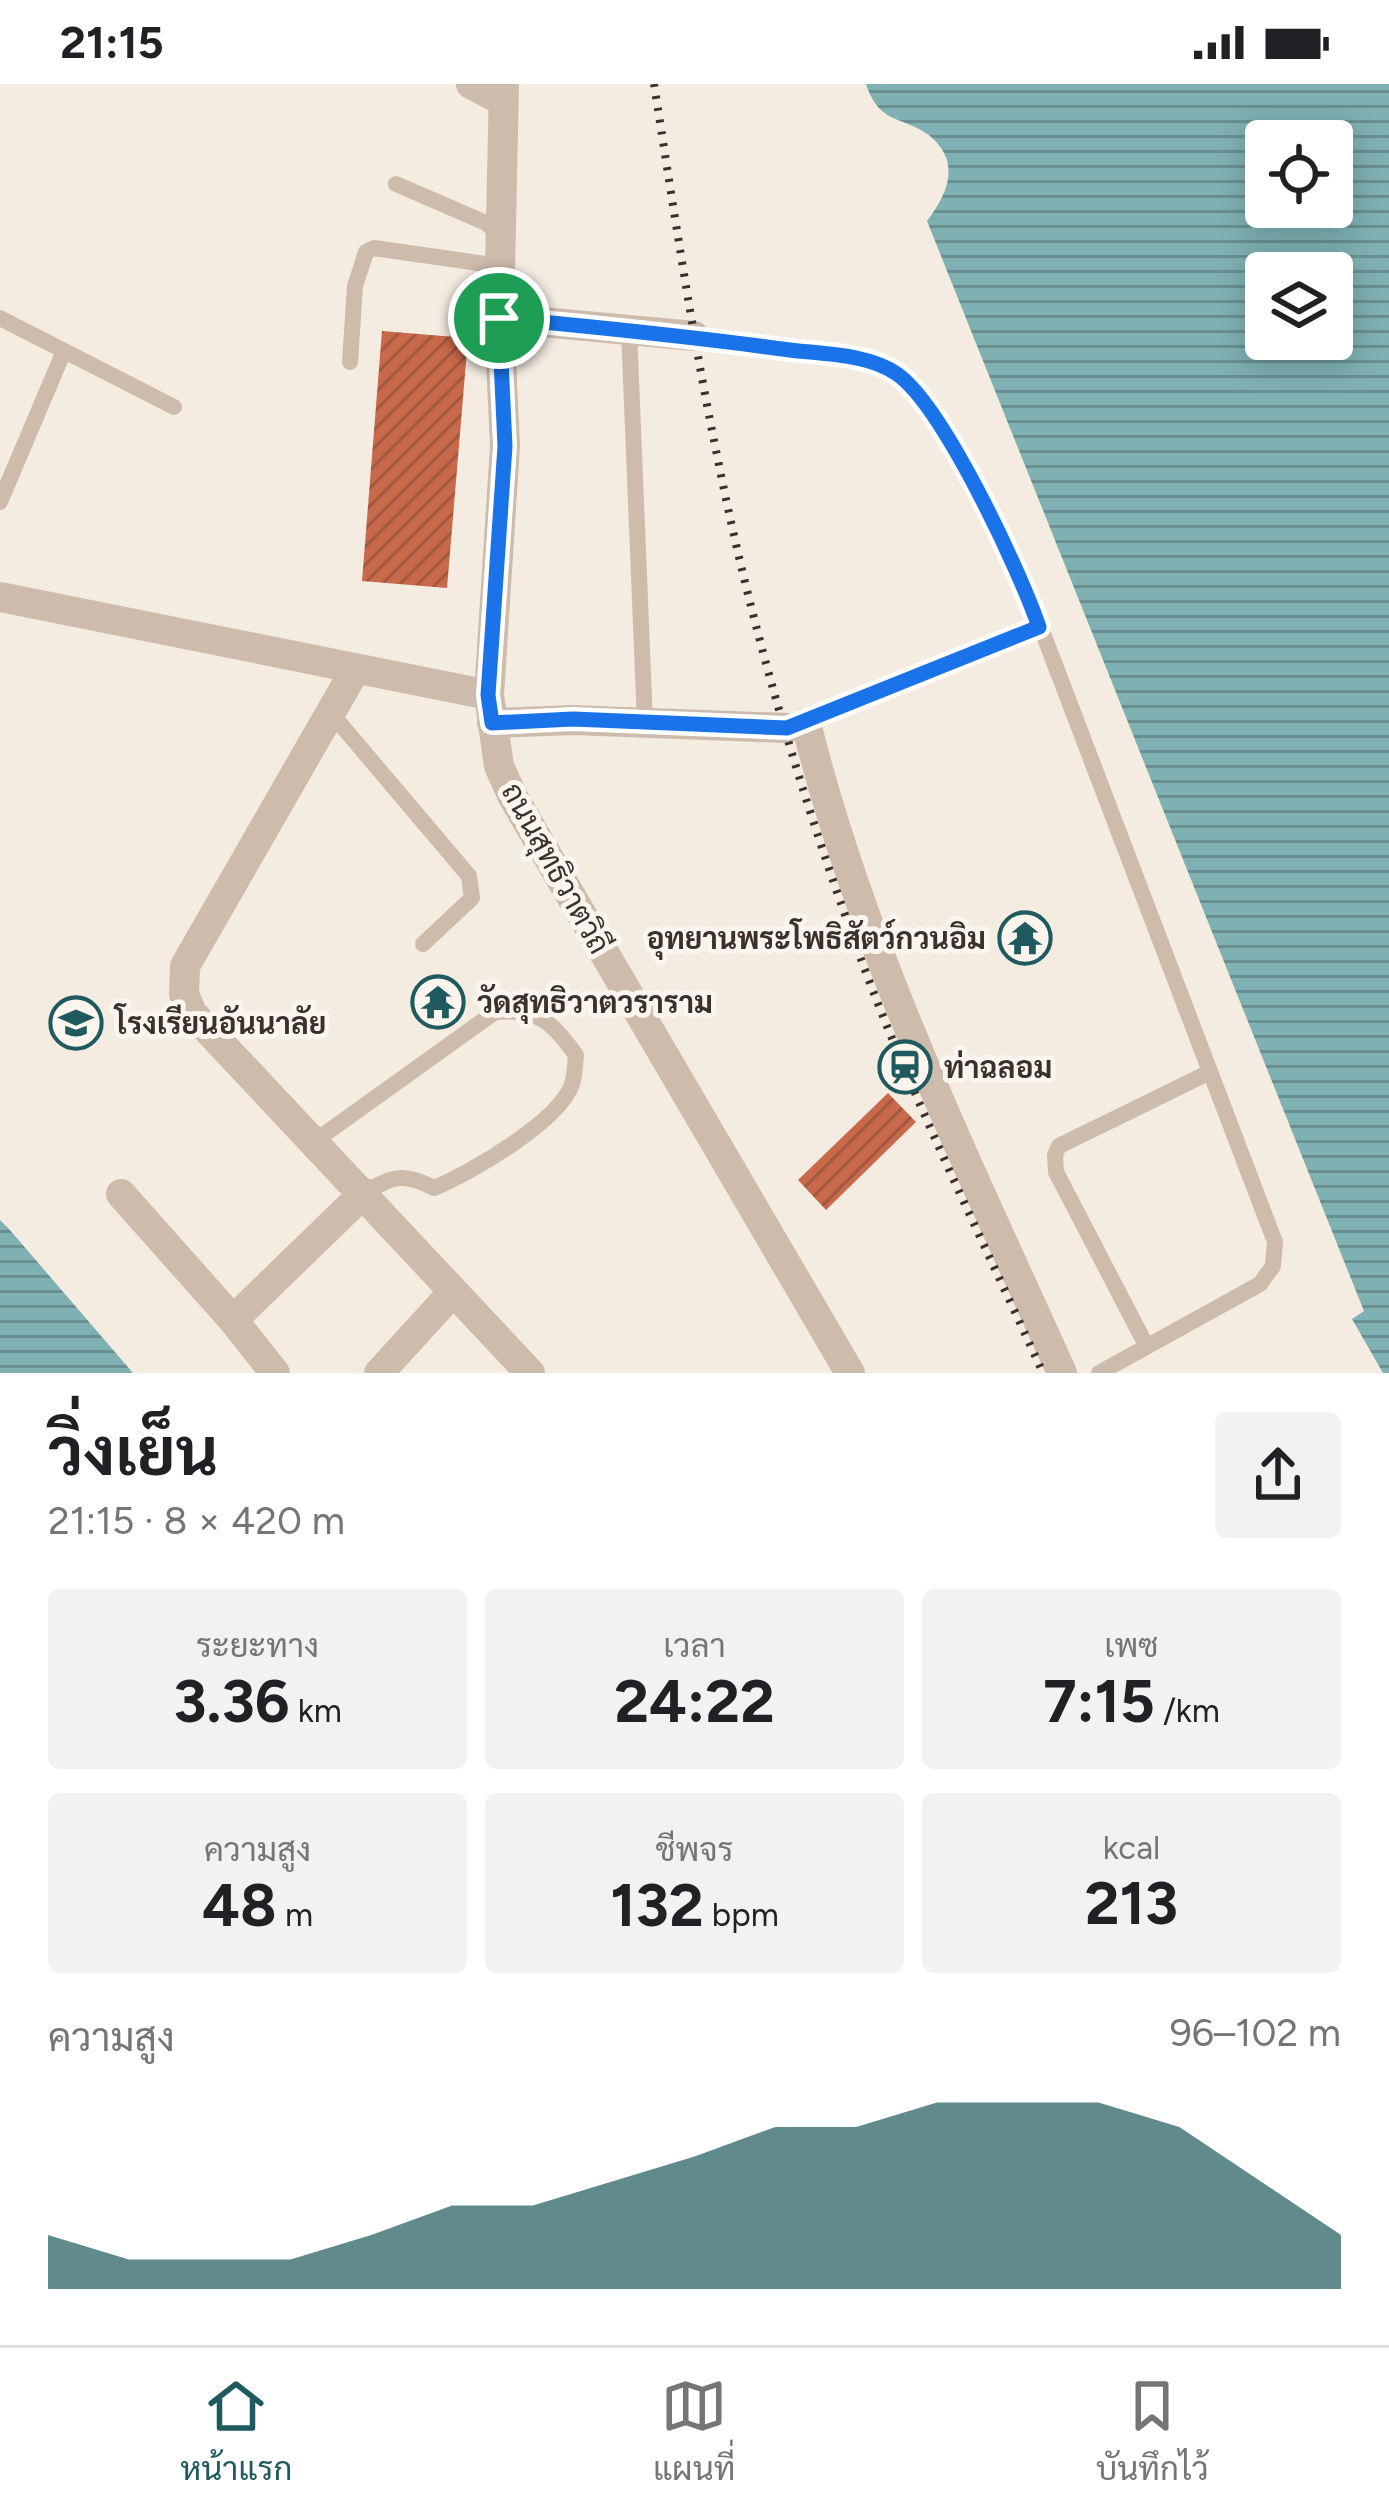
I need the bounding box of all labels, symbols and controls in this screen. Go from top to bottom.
text: 21:15 [60,15,164,69]
map controls [1245,120,1353,360]
button: locate [1245,120,1353,228]
button: layers [1245,252,1353,360]
pin [448,267,550,369]
icon: arrive [466,285,532,351]
street label: ถนนสุทธิวาตวิถี [491,776,618,961]
temple icon: อุทยานพระโพธิสัตว์กวนอิม [997,910,1053,966]
place label: อุทยานพระโพธิสัตว์กวนอิม [646,918,986,960]
temple icon: วัดสุทธิวาตวราราม [410,974,466,1030]
place label: วัดสุทธิวาตวราราม [477,984,713,1024]
school or university icon: โรงเรียนอันนาลัย [48,995,104,1051]
place label: โรงเรียนอันนาลัย [113,1003,326,1042]
station icon: ท่าฉลอม [877,1039,933,1095]
place label: ท่าฉลอม [944,1049,1052,1086]
text: วิ่งเย็น [48,1412,218,1492]
button: share [1215,1412,1341,1538]
text: 21:15 · 8 × 420 m [48,1497,345,1544]
text: ระยะทาง [196,1626,319,1665]
text: เวลา [663,1626,726,1665]
text: เพซ [1104,1626,1159,1665]
text: 3.36 [173,1665,290,1737]
text: 24:22 [614,1665,775,1737]
text: 7:15 [1043,1665,1155,1737]
text: km [290,1691,342,1730]
text: /km [1155,1691,1220,1730]
text: kcal [1103,1828,1160,1867]
text: ความสูง [204,1830,311,1869]
text: ชีพจร [655,1830,734,1869]
text: 213 [1085,1867,1178,1939]
text: 48 [202,1869,277,1941]
text: 132 [610,1869,704,1941]
text: m [277,1895,313,1934]
text: bpm [704,1895,779,1934]
text: 96–102 m [1170,2009,1341,2056]
text: ความสูง [48,2014,175,2061]
tab: หน้าแรก [180,2373,292,2488]
tab: แผนที่ [653,2373,735,2488]
tab: บันทึกไว้ [1096,2373,1209,2488]

